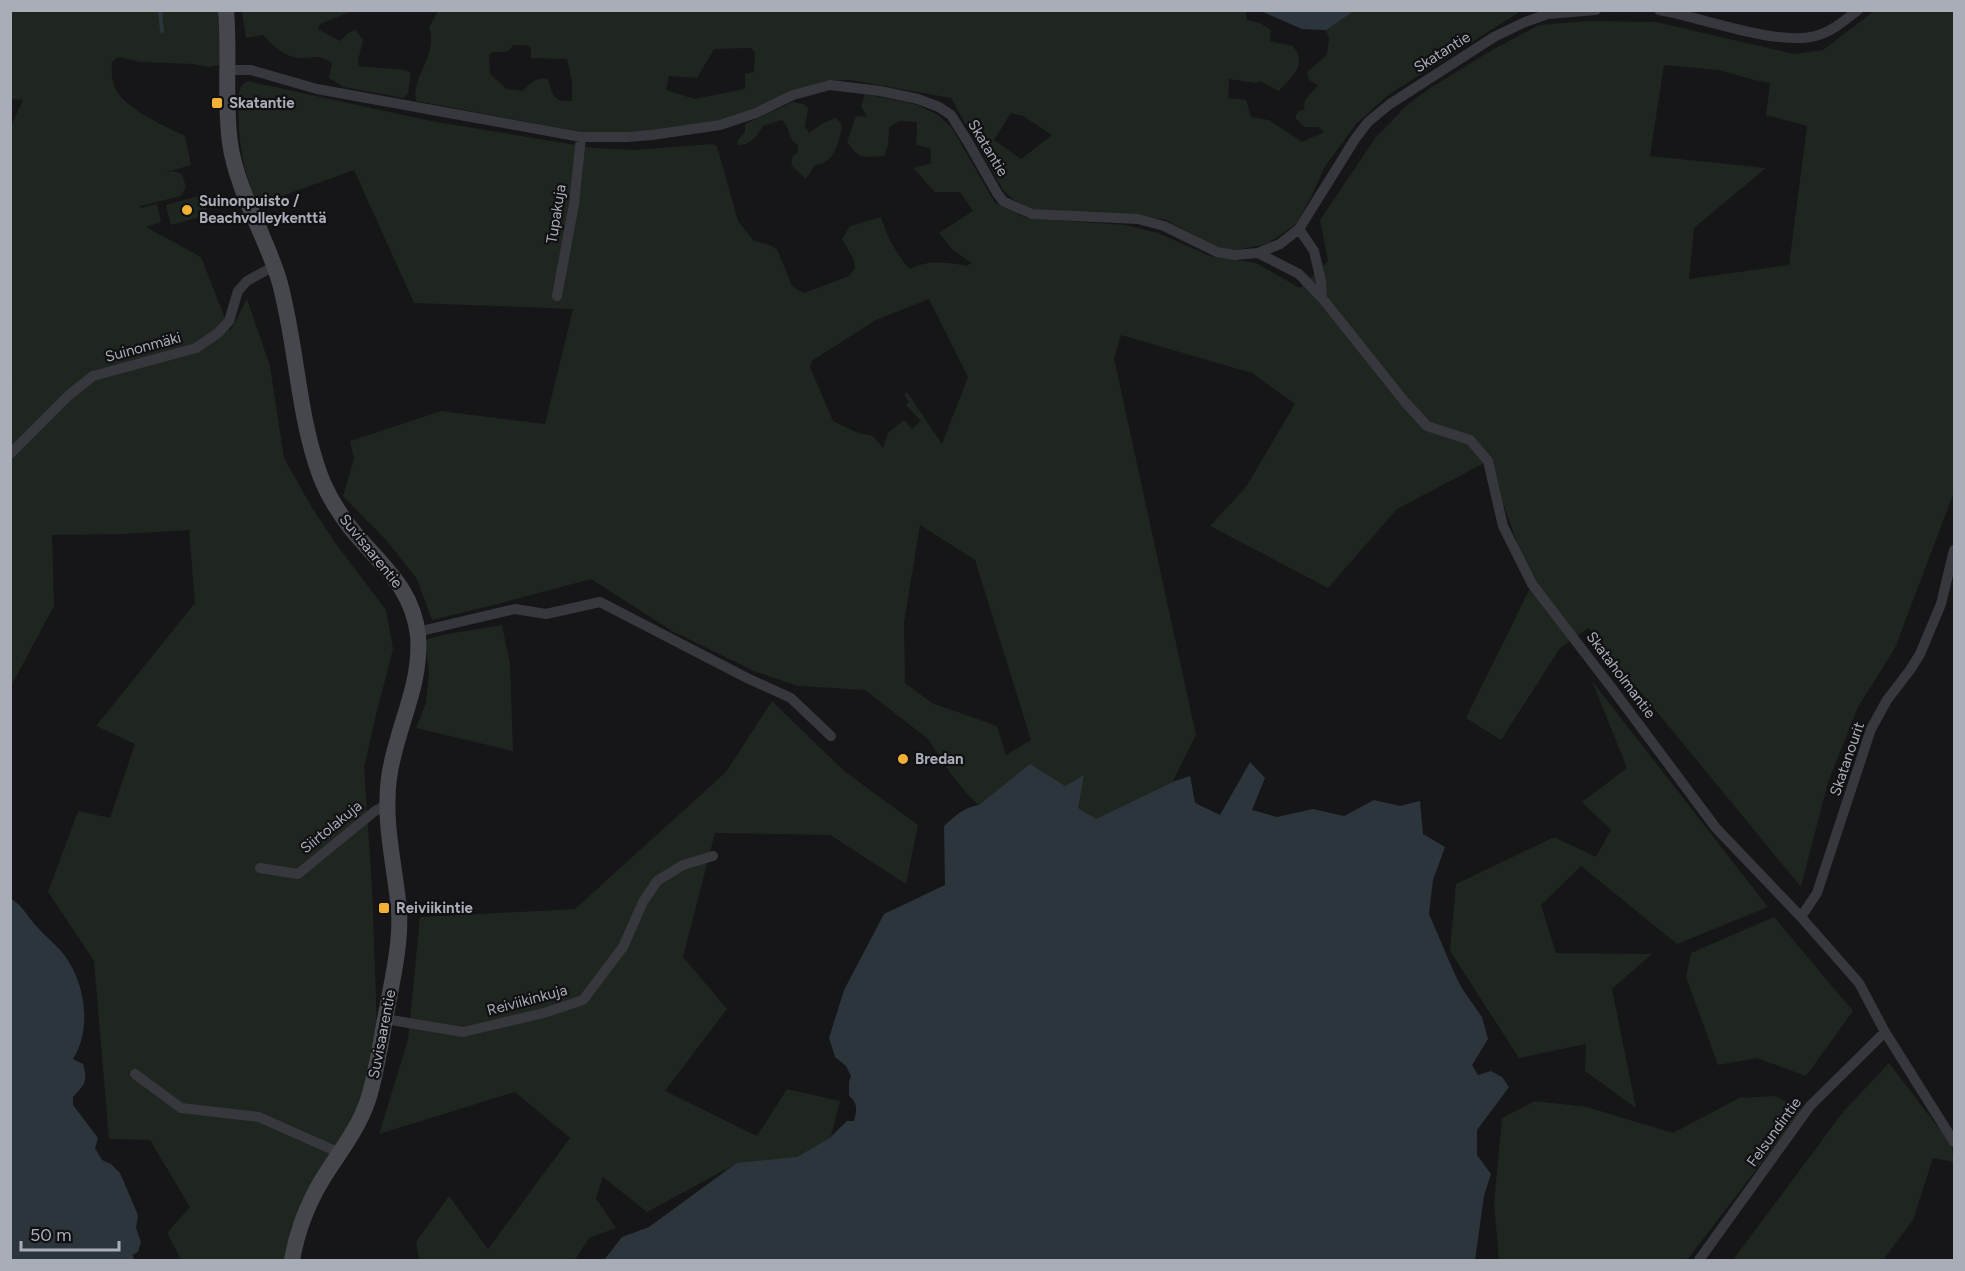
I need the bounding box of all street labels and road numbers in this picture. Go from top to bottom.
street label: Skatantie [1411,28,1473,76]
street label: Skatantie [964,116,1012,180]
street label: Tupakuja [542,183,570,245]
street label: Suinonmäki [103,328,183,366]
street label: Suvisaarentie [336,510,406,592]
street label: Skataholmantie [1583,628,1659,722]
street label: Skatanourit [1826,719,1868,798]
street label: Siirtolakuja [297,797,365,857]
street label: Reiviikinkuja [485,981,569,1019]
street label: Suvisaarentie [365,988,399,1080]
street label: Felsundintie [1743,1094,1805,1170]

